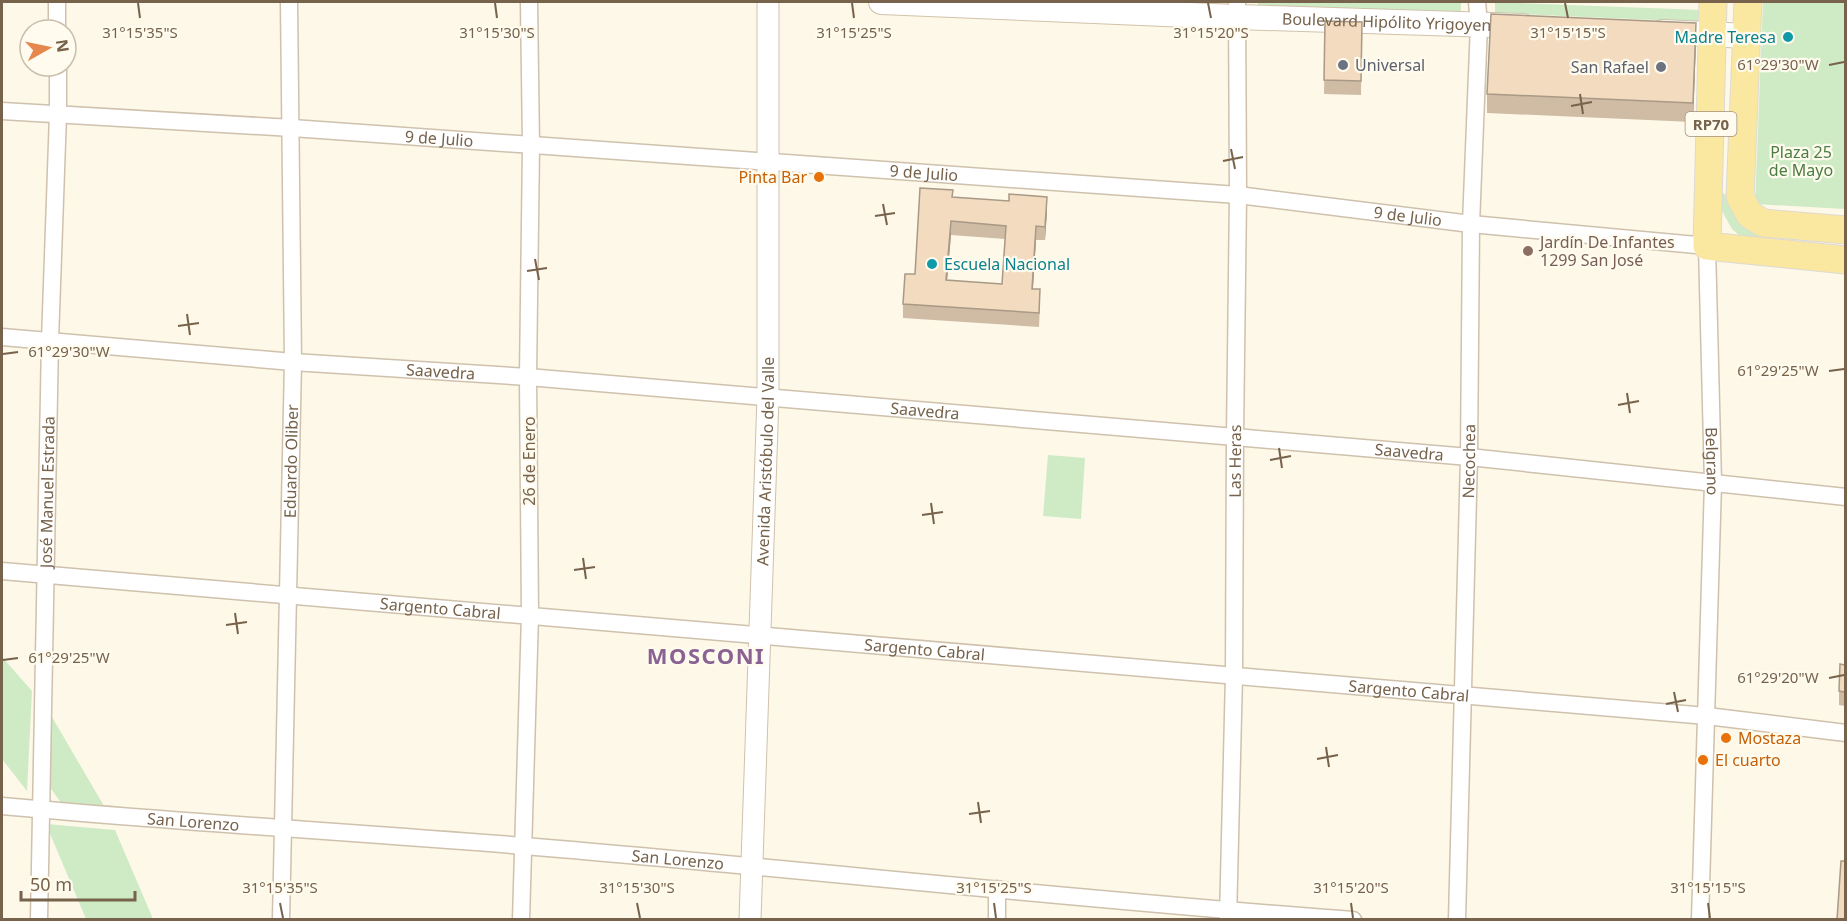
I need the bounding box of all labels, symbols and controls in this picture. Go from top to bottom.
street label: Boulevard Hipólito Yrigoyen [1282,7,1492,36]
north arrow [18,18,78,78]
text: 31°15'35"S [102,22,178,42]
text: 31°15'30"S [459,22,535,42]
text: 31°15'25"S [816,22,892,42]
text: 31°15'20"S [1173,22,1249,42]
text: 31°15'15"S [1530,22,1606,42]
place label: Madre Teresa [1674,26,1776,48]
marker: Madre Teresa [1781,30,1795,44]
text: N [51,38,75,54]
place label: Universal [1355,54,1425,76]
text: 61°29'30"W [1737,54,1819,74]
place label: San Rafael [1571,56,1649,78]
marker: Universal [1336,58,1350,72]
marker: San Rafael [1654,60,1668,74]
road number: RP70 [1686,112,1736,136]
street label: 9 de Julio [404,125,474,152]
park label: Plaza 25 de Mayo [1769,141,1833,181]
street label: 9 de Julio [889,159,959,186]
place label: Pinta Bar [738,166,807,188]
marker: Pinta Bar [812,170,826,184]
street label: 9 de Julio [1372,201,1443,231]
place label: Jardín De Infantes 1299 San José [1538,231,1675,271]
marker: Jardín De Infantes 1299 San José [1521,244,1535,258]
place label: Escuela Nacional [944,253,1070,275]
marker: Escuela Nacional [925,257,939,271]
text: 61°29'30"W [28,341,110,361]
street label: Avenida Aristóbulo del Valle [751,357,779,566]
street label: Saavedra [405,358,476,385]
text: 61°29'25"W [1737,360,1819,380]
street label: Saavedra [890,397,960,425]
street label: Eduardo Oliber [279,404,303,518]
street label: José Manuel Estrada [35,416,60,570]
street label: 26 de Enero [518,416,540,506]
street label: Las Heras [1224,424,1246,498]
street label: Necochea [1457,424,1480,499]
street label: Belgrano [1701,427,1724,496]
street label: Saavedra [1374,438,1445,466]
street label: Sargento Cabral [379,592,502,624]
street label: Sargento Cabral [863,633,986,666]
district label: MOSCONI [647,640,765,670]
text: 61°29'25"W [28,647,110,667]
text: 61°29'20"W [1737,667,1819,687]
street label: Sargento Cabral [1348,675,1470,707]
place label: Mostaza [1738,727,1801,749]
marker: Mostaza [1719,731,1733,745]
place label: El cuarto [1715,749,1781,771]
marker: El cuarto [1696,753,1710,767]
street label: San Lorenzo [146,807,240,836]
street label: San Lorenzo [631,844,725,875]
scale bar [21,864,135,902]
text: 50 m [30,872,72,896]
text: 31°15'35"S [242,877,318,897]
text: 31°15'30"S [599,877,675,897]
text: 31°15'25"S [956,877,1032,897]
text: 31°15'20"S [1313,877,1389,897]
text: 31°15'15"S [1670,877,1746,897]

